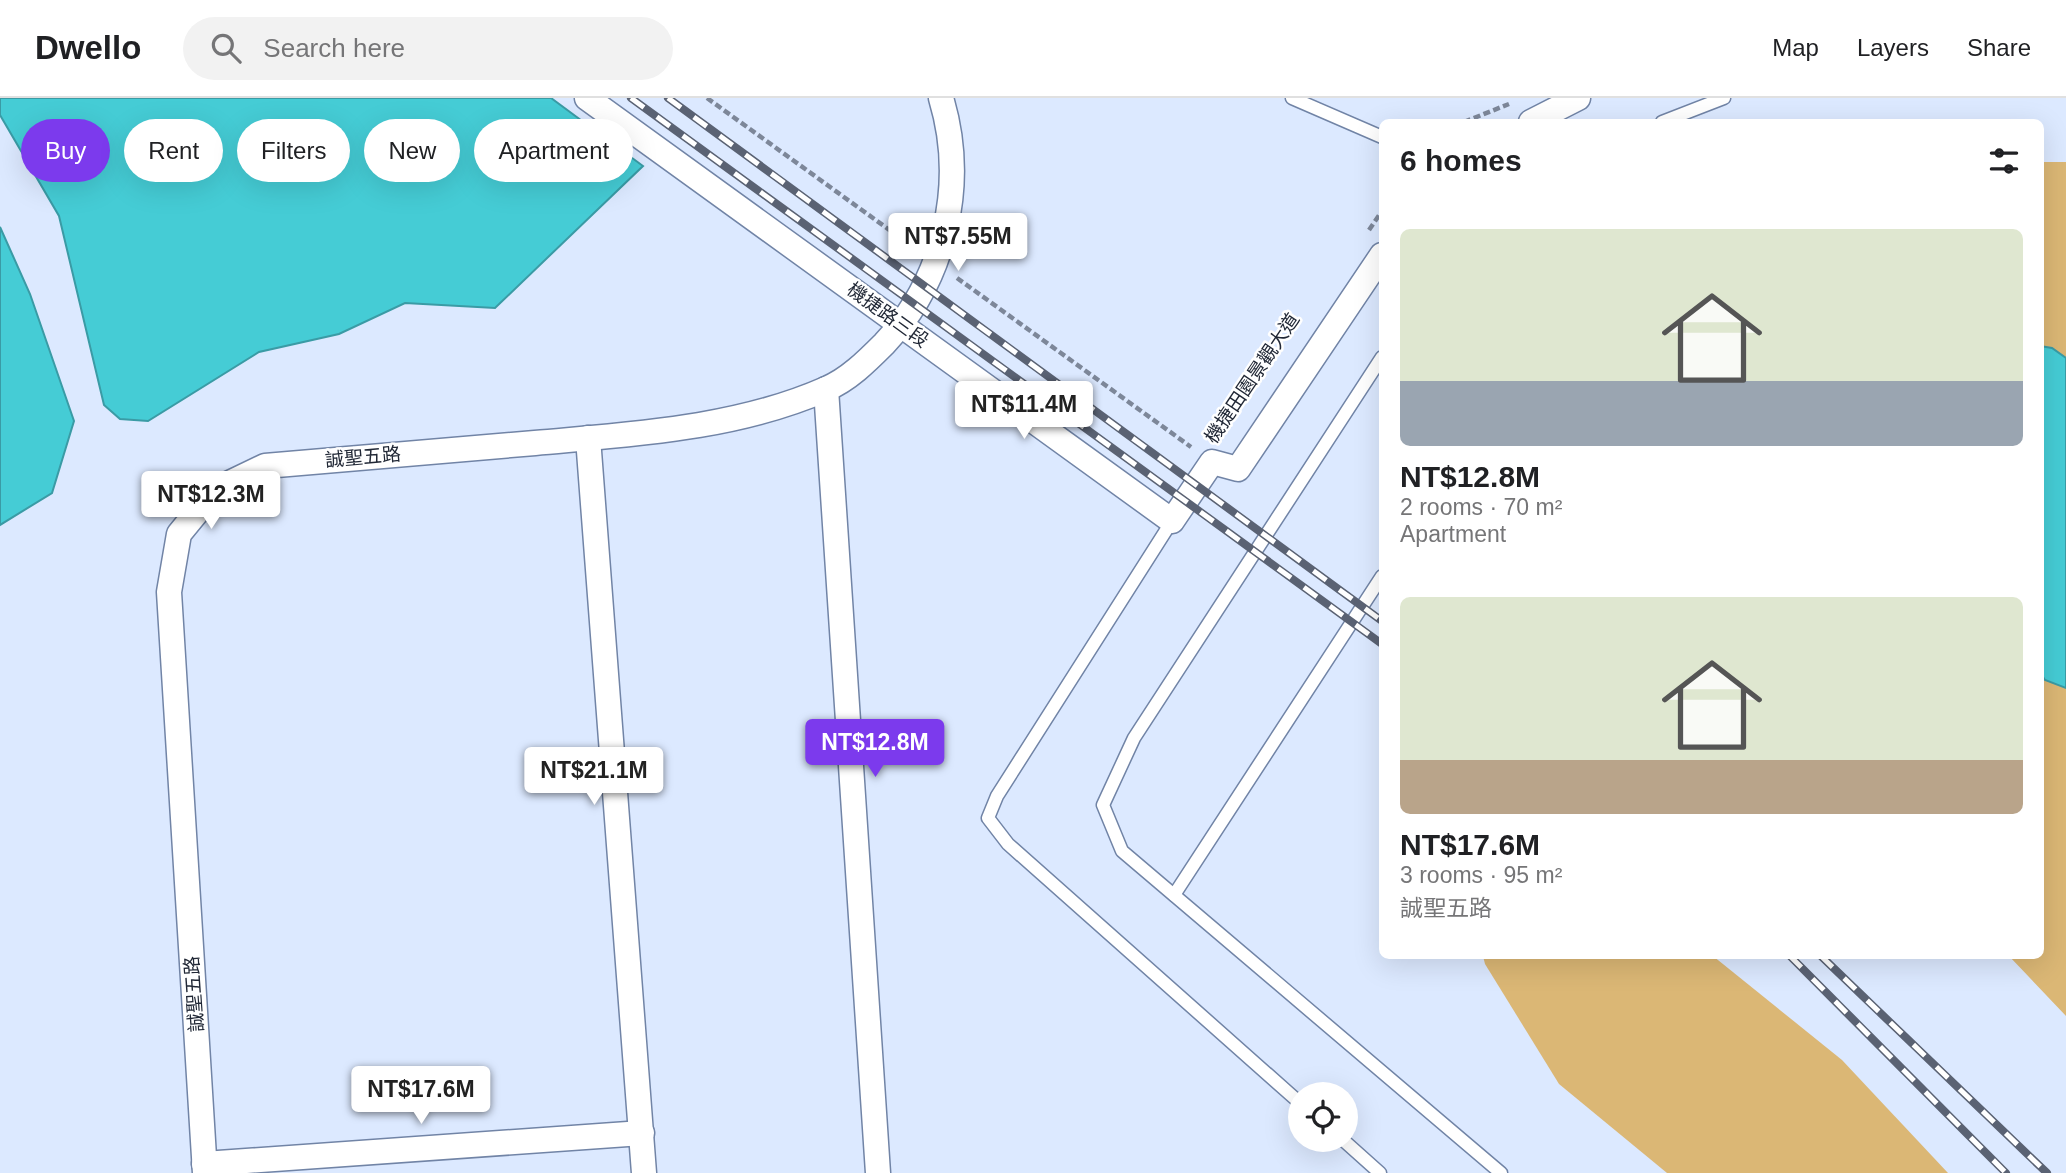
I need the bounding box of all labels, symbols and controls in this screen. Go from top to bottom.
search box [183,17,673,80]
text: Dwello [35,29,141,66]
icon: search [207,29,245,67]
text: Search here [263,33,405,63]
text: Map [1772,34,1819,61]
text: Layers [1857,34,1929,61]
text: Share [1967,34,2031,61]
chip: Buy [21,119,110,182]
chip: Rent [124,119,223,182]
chip: Filters [237,119,350,182]
chip: New [364,119,460,182]
chip: Apartment [474,119,633,182]
icon: filters [1985,142,2023,180]
text: 6 homes [1400,144,1522,177]
pin: NT$7.55M [886,214,1030,273]
text: NT$7.55M [904,223,1012,249]
icon: home [1649,275,1775,401]
street label: 機捷路三段 [843,279,933,351]
street label: 機捷田園景觀大道 [1201,309,1303,447]
pin: NT$11.4M [952,382,1096,441]
text: NT$11.4M [971,391,1077,417]
street label: 誠聖五路 [324,443,402,471]
text: NT$12.8M [1400,460,1540,493]
pin: NT$12.3M [139,472,283,531]
text: NT$12.3M [157,481,265,507]
text: 2 rooms · 70 m² [1400,494,1562,520]
text: Apartment [1400,521,1506,547]
icon: home [1649,642,1775,768]
pin: NT$12.8M [803,720,947,779]
text: NT$12.8M [821,729,929,755]
pin: NT$21.1M [522,748,666,807]
text: NT$21.1M [540,757,648,783]
text: NT$17.6M [1400,828,1540,861]
text: 3 rooms · 95 m² [1400,862,1562,888]
text: 誠聖五路 [1400,895,1492,921]
street label: 誠聖五路 [181,955,207,1033]
pin: NT$17.6M [349,1066,493,1126]
text: NT$17.6M [367,1076,475,1102]
map controls [1288,1082,1358,1152]
button: locate [1288,1082,1358,1152]

